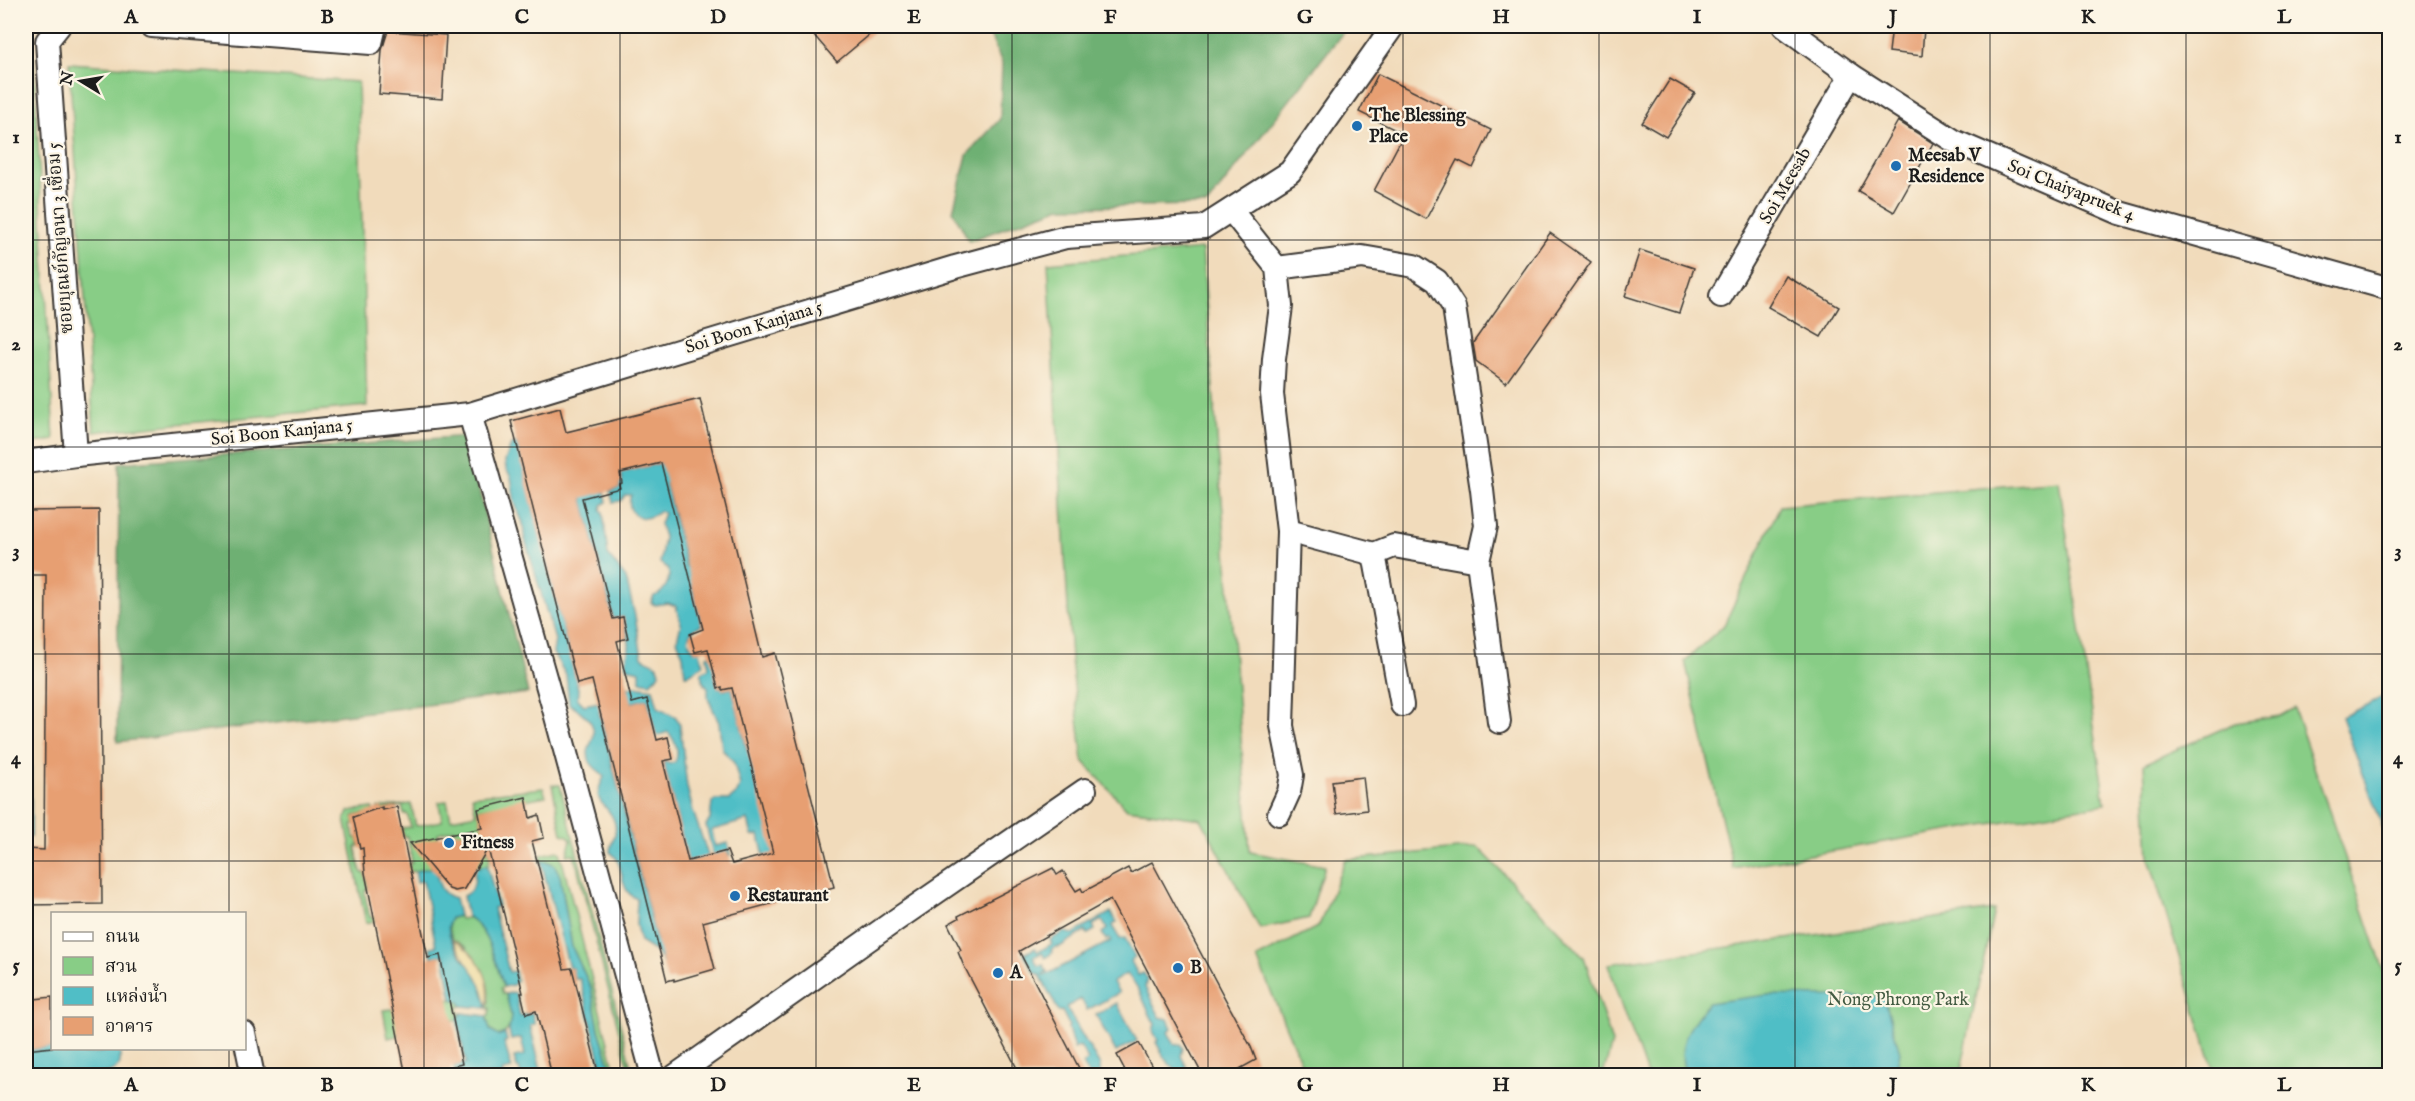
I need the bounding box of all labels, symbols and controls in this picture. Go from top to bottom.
text: A [123,5,139,30]
text: B [320,5,334,30]
text: C [515,5,529,30]
text: D [710,5,726,30]
text: E [907,5,921,30]
text: F [1104,5,1117,30]
text: G [1297,5,1314,30]
text: H [1492,5,1510,30]
text: I [1693,5,1702,30]
text: J [1886,5,1898,30]
text: K [2081,5,2097,30]
text: L [2277,5,2292,30]
north arrow [51,51,111,111]
text: N [57,70,79,88]
place label: The Blessing Place [1368,105,1467,149]
marker: The Blessing Place [1350,119,1364,133]
text: 1 [12,125,20,150]
text: 1 [2394,125,2402,150]
street label: ซอยบุณย์กัญจนา 3 เชื่อม 5 [39,141,79,335]
street label: Soi Meesab [1755,143,1817,228]
place label: Meesab V Residence [1908,145,1985,189]
street label: Soi Chaiyapruek 4 [2004,155,2138,227]
marker: Meesab V Residence [1889,159,1903,173]
street label: Soi Boon Kanjana 5 [682,296,826,360]
text: 2 [11,332,21,357]
text: 2 [2393,332,2403,357]
street label: Soi Boon Kanjana 5 [210,414,355,452]
text: 3 [12,539,20,564]
text: 3 [2394,539,2402,564]
text: 4 [11,746,22,771]
text: 4 [2393,746,2404,771]
place label: Fitness [461,832,515,855]
marker: Fitness [442,836,456,850]
place label: Restaurant [747,885,829,908]
marker: Restaurant [728,889,742,903]
legend [51,912,246,1050]
text: ถนน [105,926,140,949]
text: 5 [12,953,20,978]
text: 5 [2394,953,2402,978]
text: สวน [105,956,137,979]
place label: B [1190,957,1202,980]
marker: B [1171,961,1185,975]
place label: A [1009,962,1023,985]
marker: A [991,966,1005,980]
text: แหล่งน้ำ [105,982,168,1009]
park label: Nong Phrong Park [1827,989,1969,1012]
text: อาคาร [105,1016,154,1039]
text: A [123,1073,139,1098]
text: B [320,1073,334,1098]
text: C [515,1073,529,1098]
text: D [710,1073,726,1098]
text: E [907,1073,921,1098]
text: F [1104,1073,1117,1098]
text: G [1297,1073,1314,1098]
text: H [1492,1073,1510,1098]
text: I [1693,1073,1702,1098]
text: J [1886,1073,1898,1098]
text: K [2081,1073,2097,1098]
text: L [2277,1073,2292,1098]

